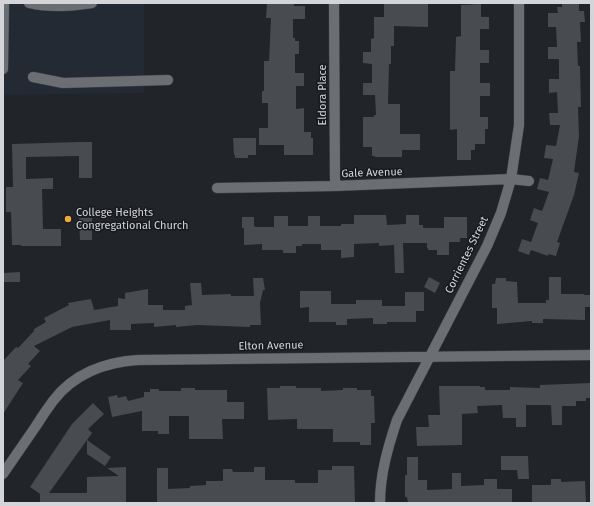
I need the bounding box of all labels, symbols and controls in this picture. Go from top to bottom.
street label: Eldora Place [316,64,330,126]
street label: Gale Avenue [341,165,403,181]
place label: College Heights Congregational Church [76,206,188,232]
marker: College Heights Congregational Church [63,214,73,224]
street label: Corrientes Street [443,214,491,296]
street label: Elton Avenue [238,339,304,353]

